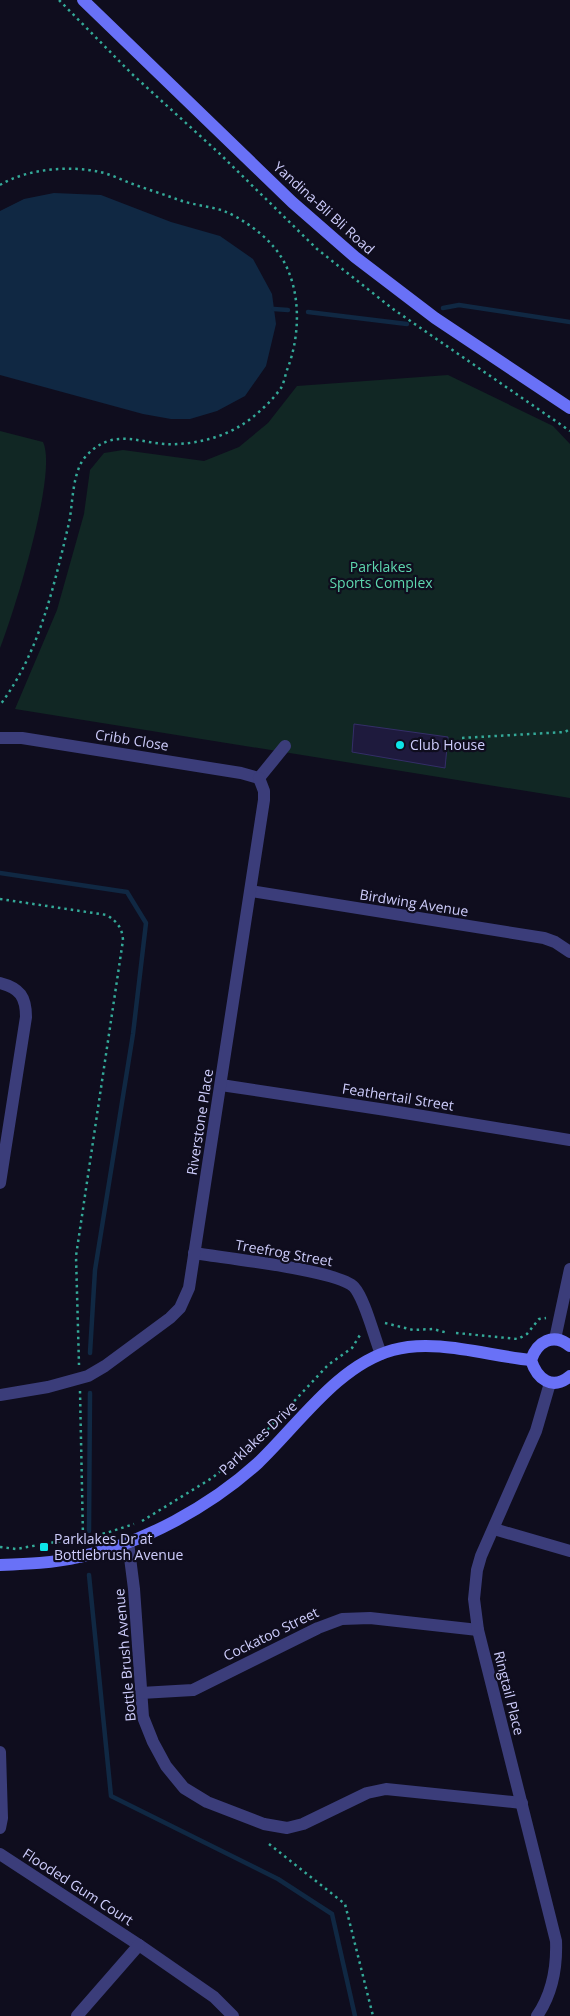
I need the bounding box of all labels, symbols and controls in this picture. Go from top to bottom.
street label: Yandina-Bli Bli Road [270,157,379,258]
park label: Parklakes Sports Complex [329,557,433,592]
street label: Cribb Close [94,724,170,755]
place label: Club House [410,735,485,754]
marker: Club House [394,739,406,751]
street label: Birdwing Avenue [358,885,470,921]
street label: Riverstone Place [182,1067,217,1176]
street label: Feathertail Street [341,1078,455,1115]
street label: Treefrog Street [234,1235,334,1270]
street label: Parklakes Drive [214,1396,301,1479]
place label: Parklakes Dr at Bottlebrush Avenue [54,1529,183,1564]
marker: Parklakes Dr at Bottlebrush Avenue [38,1541,50,1553]
street label: Bottle Brush Avenue [109,1588,140,1722]
street label: Cockatoo Street [220,1602,322,1665]
street label: Ringtail Place [490,1649,529,1737]
street label: Flooded Gum Court [19,1844,137,1929]

